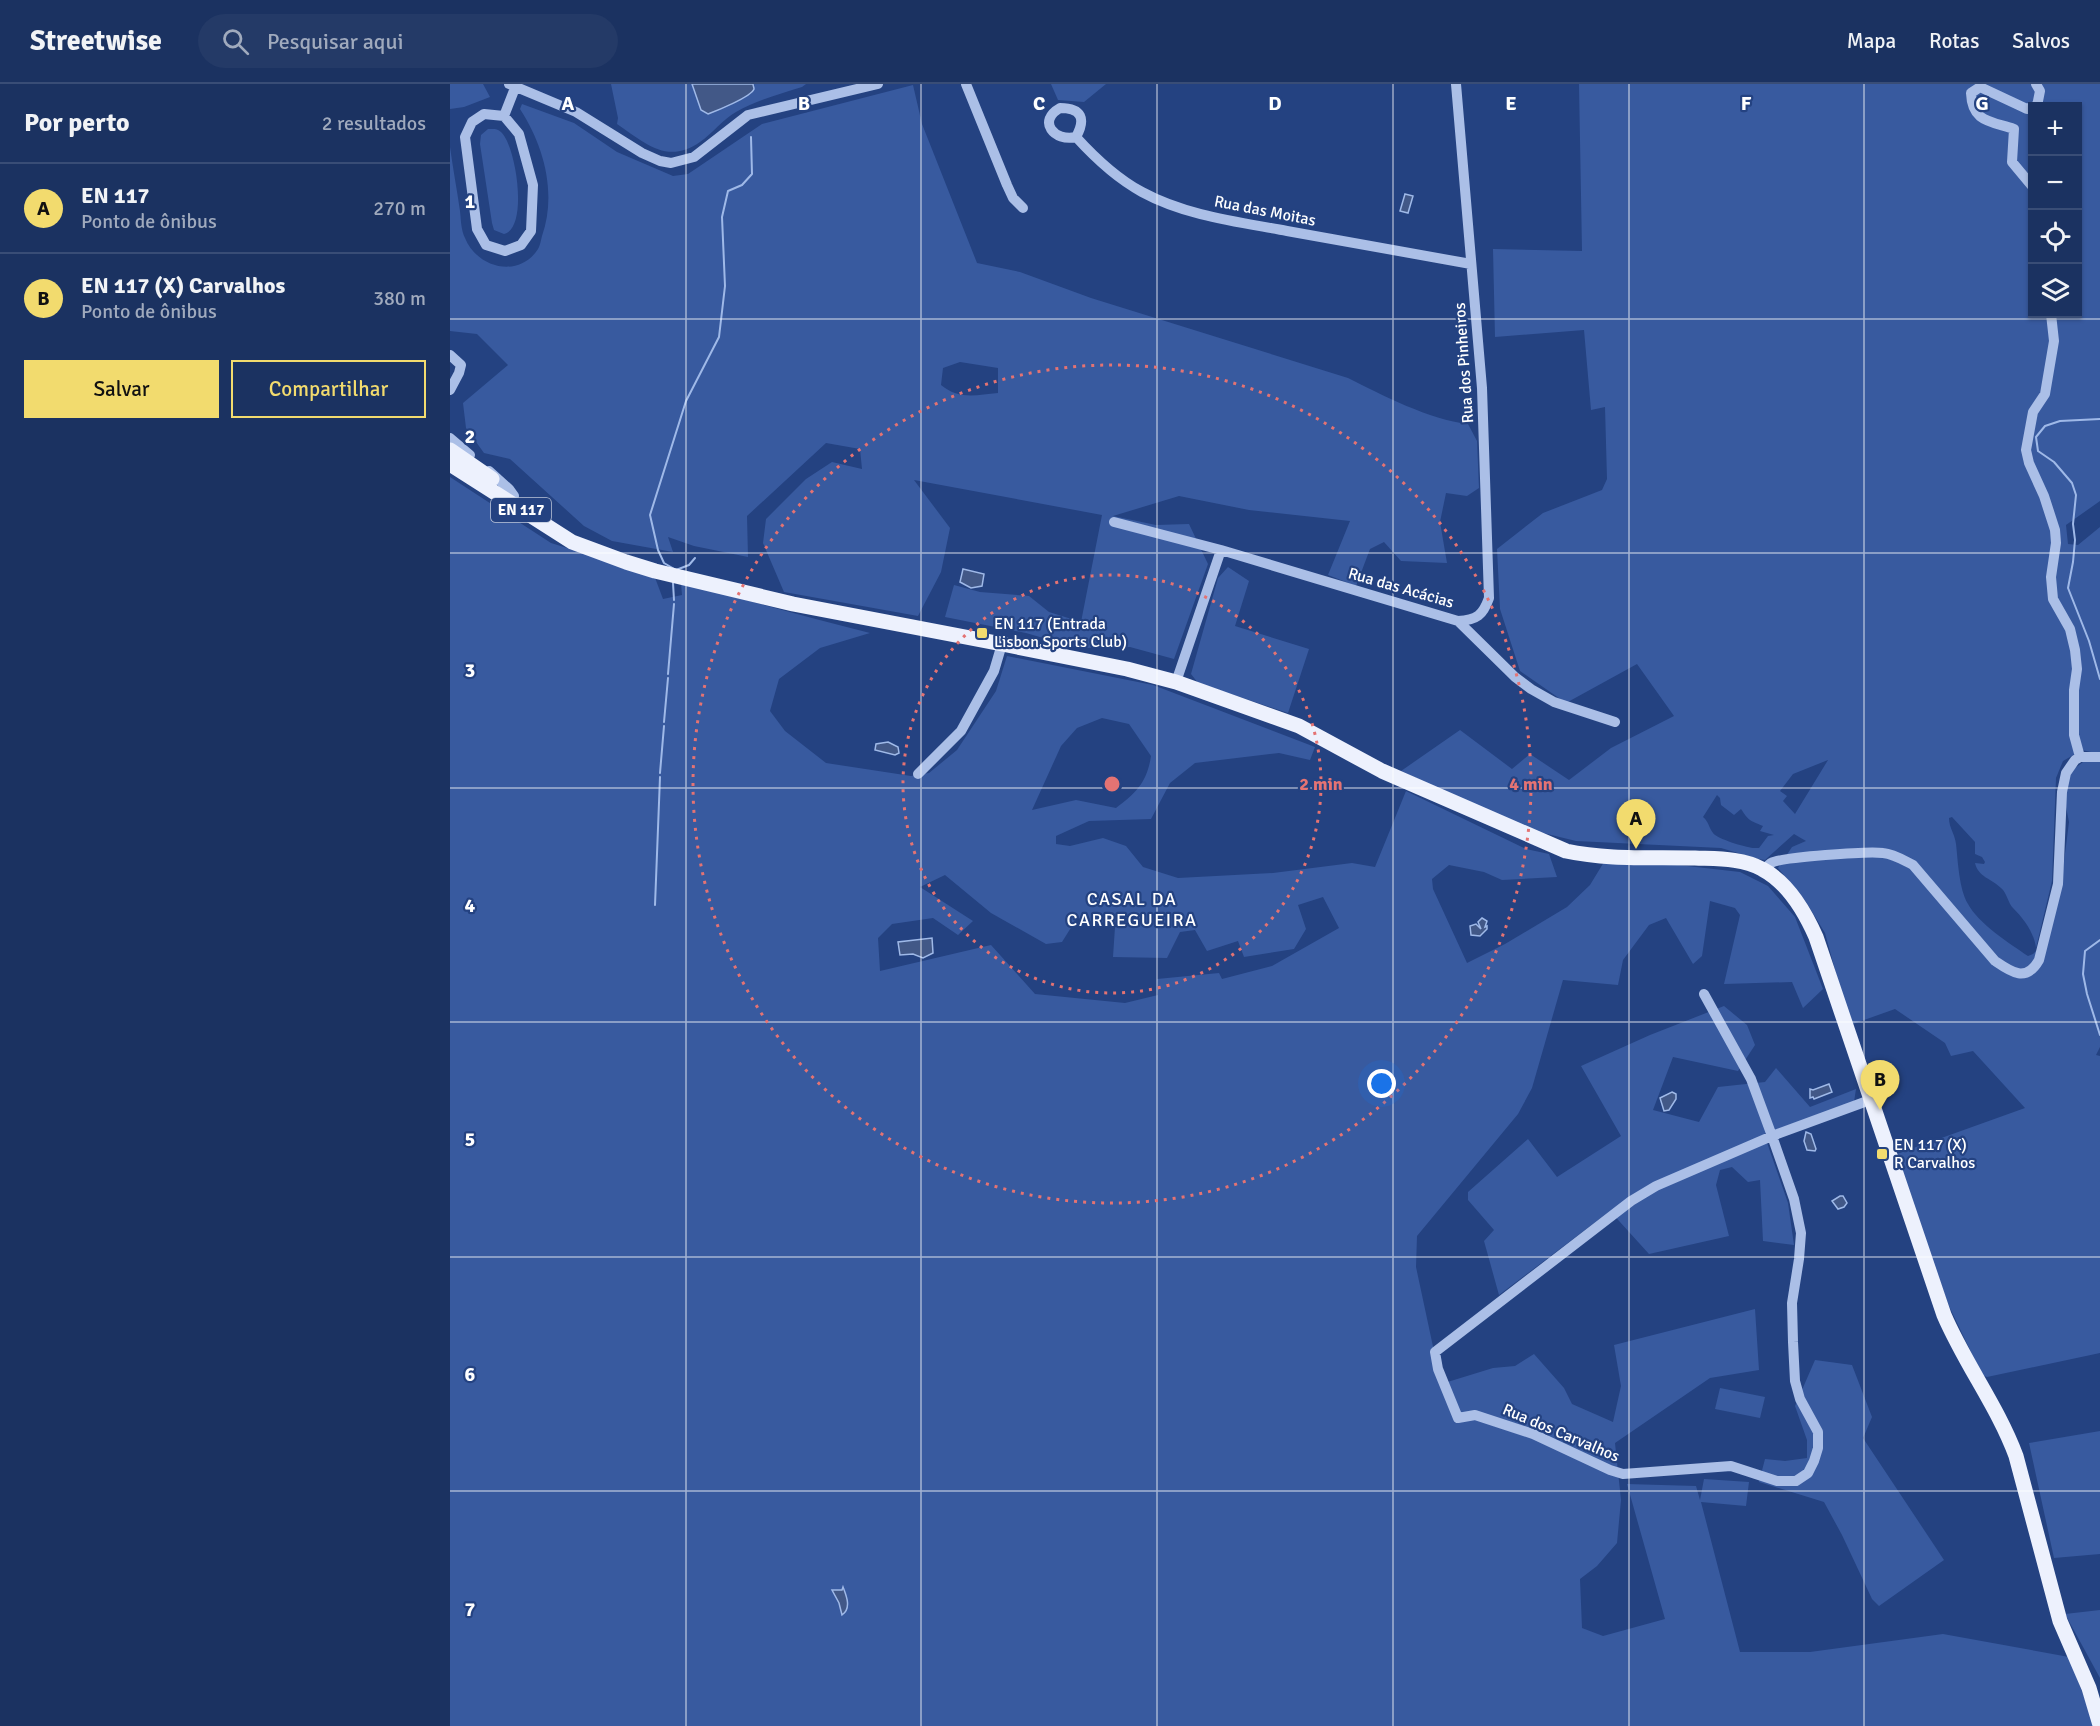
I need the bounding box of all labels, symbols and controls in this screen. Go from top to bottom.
search box [198,14,618,68]
text: Streetwise [30,24,162,58]
icon: search [219,25,252,58]
text: Pesquisar aqui [267,28,403,55]
text: Mapa [1847,28,1896,54]
text: Rotas [1929,28,1979,54]
text: Salvos [2012,28,2070,54]
text: A [562,91,575,116]
text: B [798,91,810,116]
text: C [1033,91,1045,116]
text: D [1268,91,1282,116]
text: E [1505,91,1517,116]
text: F [1741,91,1752,116]
text: G [1975,91,1989,116]
map controls [2028,102,2082,318]
button: + [2028,102,2082,156]
text: Por perto [24,107,130,139]
text: 2 resultados [322,111,426,136]
button: − [2028,156,2082,210]
text: EN 117 [81,182,149,209]
text: 1 [465,189,476,214]
street label: Rua das Moitas [1213,191,1317,231]
text: A [37,196,50,221]
text: 270 m [373,196,426,221]
text: Ponto de ônibus [81,209,217,234]
button: locate [2028,210,2082,264]
button: layers [2028,264,2082,318]
text: EN 117 (X) Carvalhos [81,272,285,299]
text: B [37,286,50,311]
text: 380 m [373,286,426,311]
text: Ponto de ônibus [81,299,217,324]
street label: Rua dos Pinheiros [1450,302,1478,424]
button: Salvar [24,360,219,418]
button: Compartilhar [231,360,426,418]
text: 2 [465,424,475,449]
road number: EN 117 [491,498,551,522]
street label: Rua das Acácias [1346,563,1456,613]
place label: EN 117 (Entrada Lisbon Sports Club) [994,614,1127,652]
marker: EN 117 (Entrada Lisbon Sports Club) [975,626,989,640]
text: 3 [465,658,475,683]
text: 2 min [1299,773,1343,795]
text: 4 min [1509,773,1553,795]
centre of rings [1102,774,1122,794]
pin: A [1616,800,1656,849]
district label: CASAL DA CARREGUEIRA [1067,888,1197,931]
text: 4 [465,893,476,918]
pin: B [1860,1060,1900,1110]
your location [1367,1069,1396,1098]
text: 5 [465,1127,475,1152]
place label: EN 117 (X) R Carvalhos [1894,1135,1975,1173]
marker: EN 117 (X) R Carvalhos [1875,1147,1889,1161]
text: 6 [465,1362,476,1387]
street label: Rua dos Carvalhos [1500,1399,1622,1467]
text: 7 [465,1597,476,1622]

